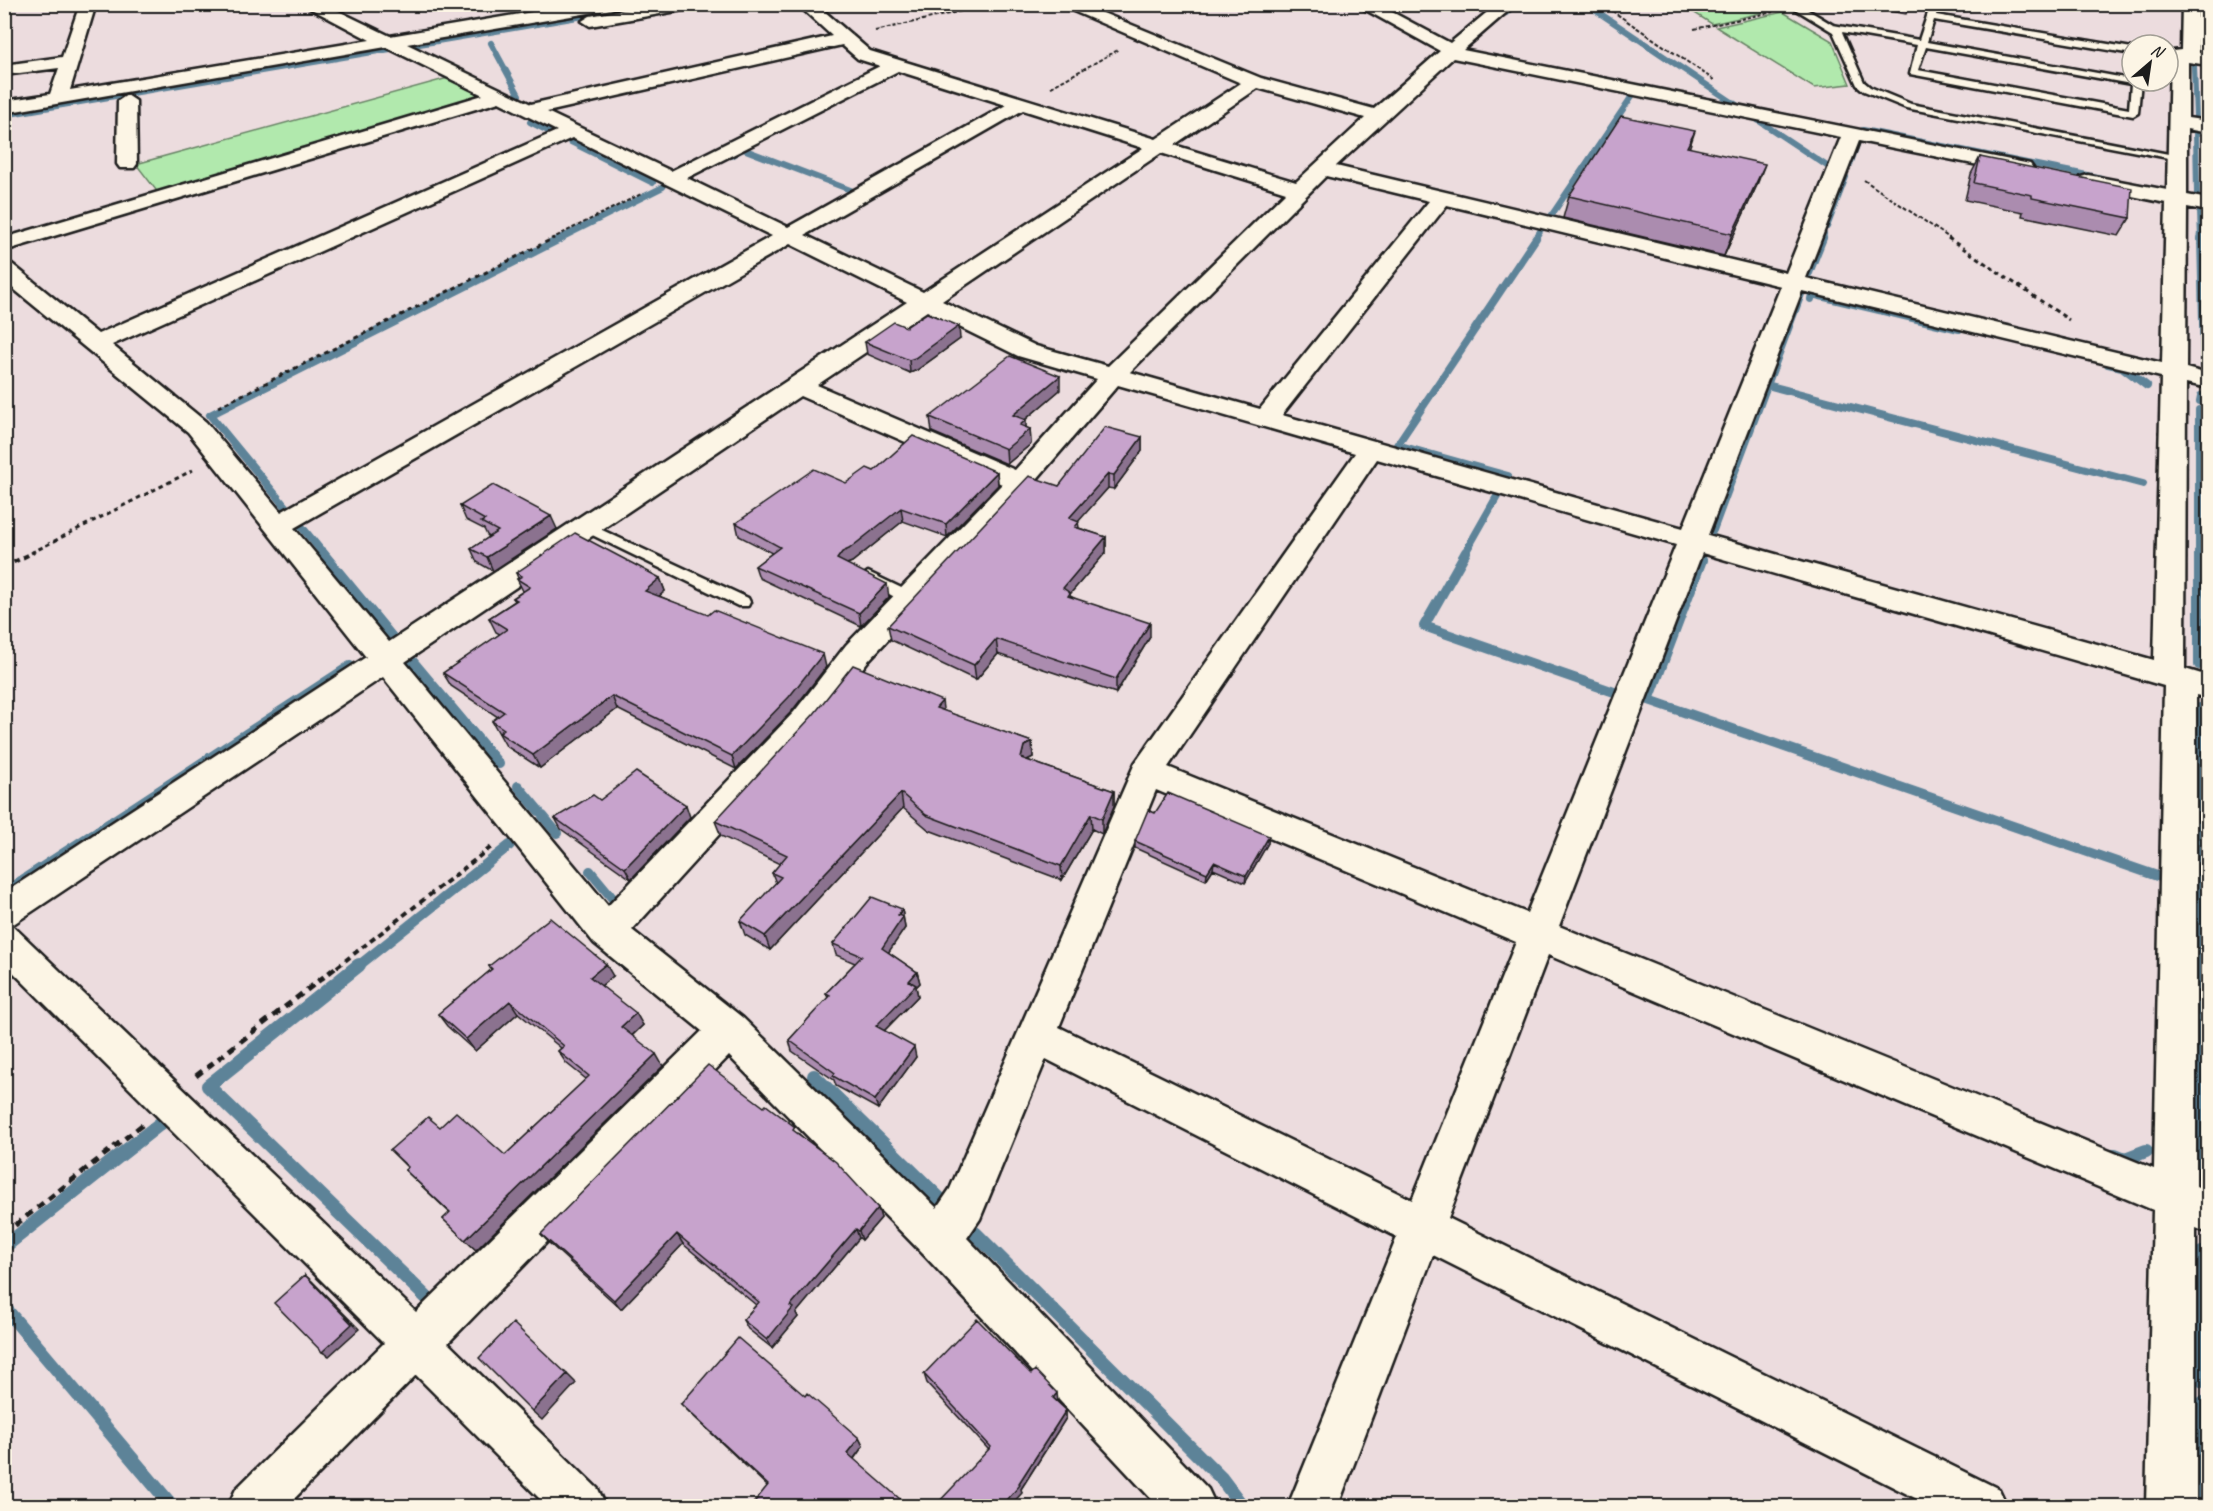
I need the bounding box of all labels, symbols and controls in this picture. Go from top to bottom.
north arrow [2120,33,2180,93]
text: N [2148,40,2169,63]

